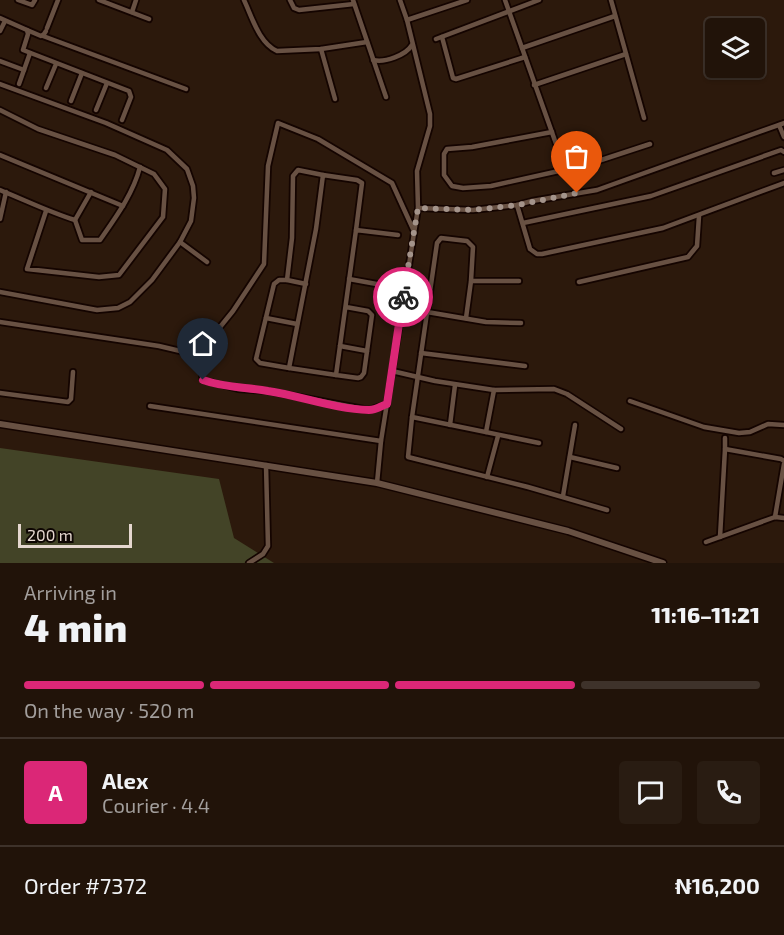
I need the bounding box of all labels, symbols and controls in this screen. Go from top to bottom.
map controls [705,18,765,78]
button: layers [705,18,765,78]
pin [551,131,602,193]
icon: bag [560,140,593,173]
courier [373,267,433,327]
icon: bike [387,281,420,314]
pin [177,318,228,380]
icon: home [186,327,219,360]
scale bar [18,521,132,548]
text: 200 m [27,525,73,544]
text: Arriving in [24,580,117,604]
text: 11:16–11:21 [651,601,760,627]
text: 4 min [24,603,127,650]
text: On the way · 520 m [24,698,194,722]
button: chat [619,761,682,824]
button: phone [697,761,760,824]
text: Alex [102,767,148,793]
text: A [48,779,63,805]
text: Courier · 4.4 [102,793,210,817]
text: Order #7372 [24,872,147,898]
text: ₦16,200 [675,872,760,898]

